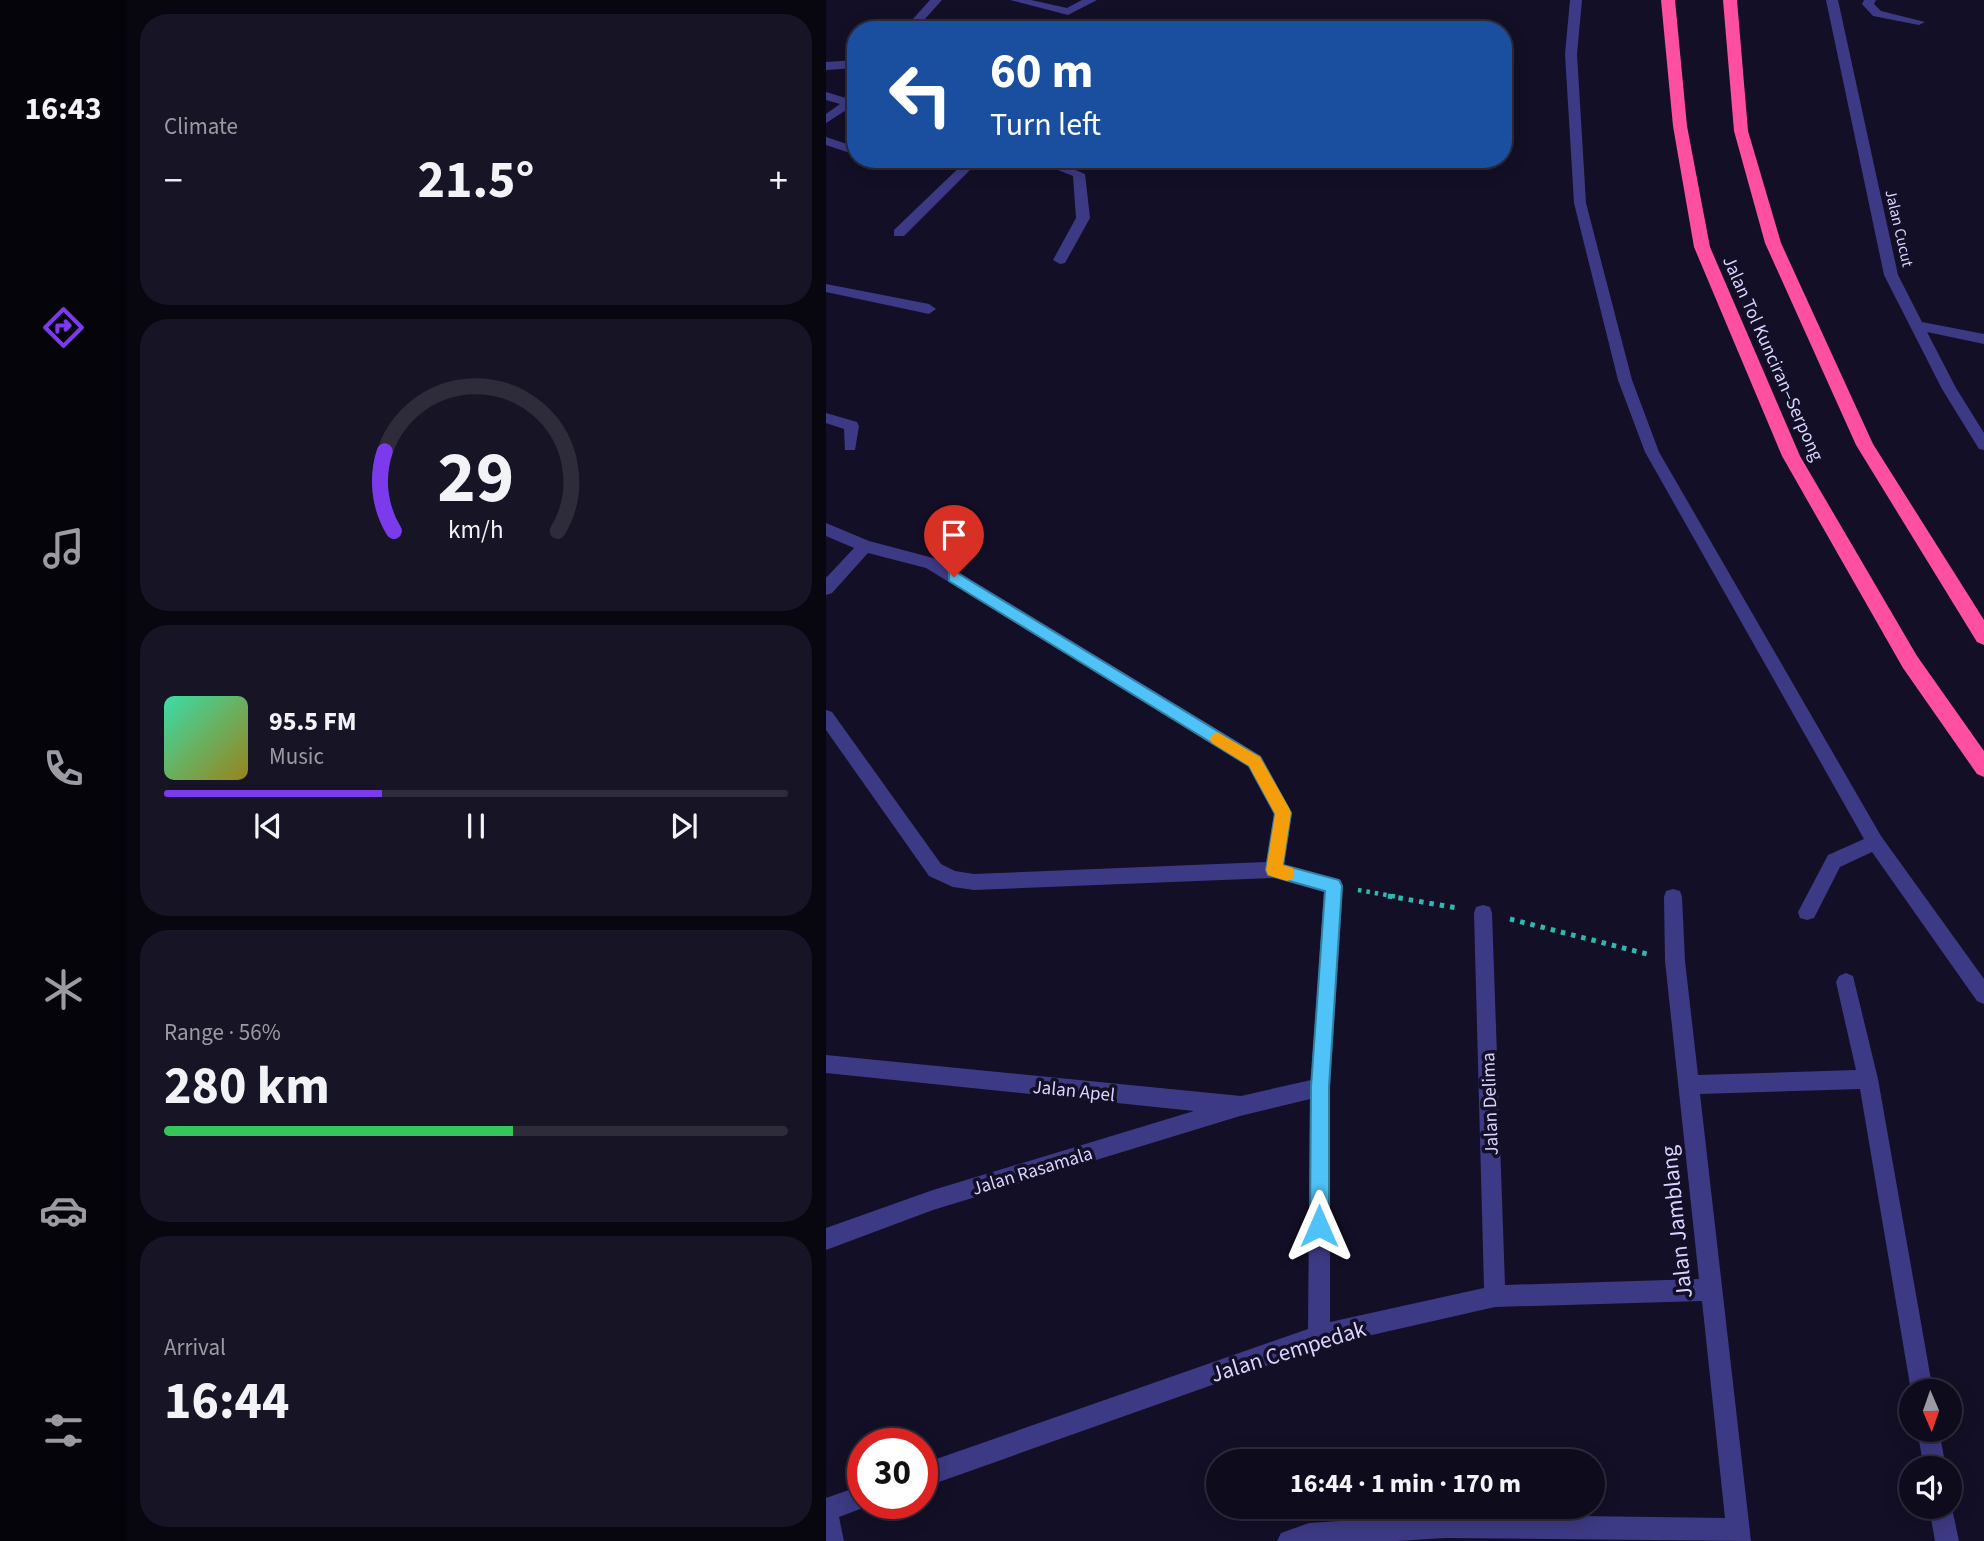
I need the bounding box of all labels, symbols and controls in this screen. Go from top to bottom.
text: 60 m [990,37,1094,107]
icon: left [875,49,966,140]
text: 16:43 [24,86,102,132]
text: Turn left [990,102,1101,148]
text: Climate [164,110,238,143]
text: 21.5° [418,144,534,218]
text: − [164,154,183,208]
text: + [769,154,788,208]
street label: Jalan Cucut [1879,187,1919,270]
street label: Jalan Tol Kunciran–Serpong [1715,252,1830,466]
icon: directions [39,303,88,352]
text: 29 [438,427,514,531]
pin [924,505,984,577]
text: km/h [448,512,504,548]
icon: arrive [935,516,973,554]
icon: music [39,524,88,573]
text: 95.5 FM [269,703,357,740]
text: Music [269,740,324,773]
icon: phone [39,744,88,793]
icon: previous [249,807,287,845]
icon: pause [457,807,495,845]
icon: next [665,807,703,845]
icon: climate [39,965,88,1014]
text: Range · 56% [164,1016,281,1049]
text: 280 km [164,1050,330,1124]
street label: Jalan Delima [1475,1052,1506,1156]
street label: Jalan Apel [1031,1074,1116,1109]
street label: Jalan Rasamala [969,1140,1096,1203]
street label: Jalan Jamblang [1652,1144,1701,1300]
icon: car [39,1186,88,1235]
position arrow [1282,1189,1356,1263]
street label: Jalan Cempedak [1206,1312,1370,1391]
text: Arrival [164,1331,226,1364]
text: 16:44 [164,1365,289,1439]
north arrow [1899,1379,1962,1442]
map controls [1899,1379,1962,1519]
icon: filters [39,1406,88,1455]
speed limit sign: 30 [847,1428,938,1519]
button: sound [1899,1456,1962,1519]
text: 16:44 · 1 min · 170 m [1290,1465,1521,1502]

